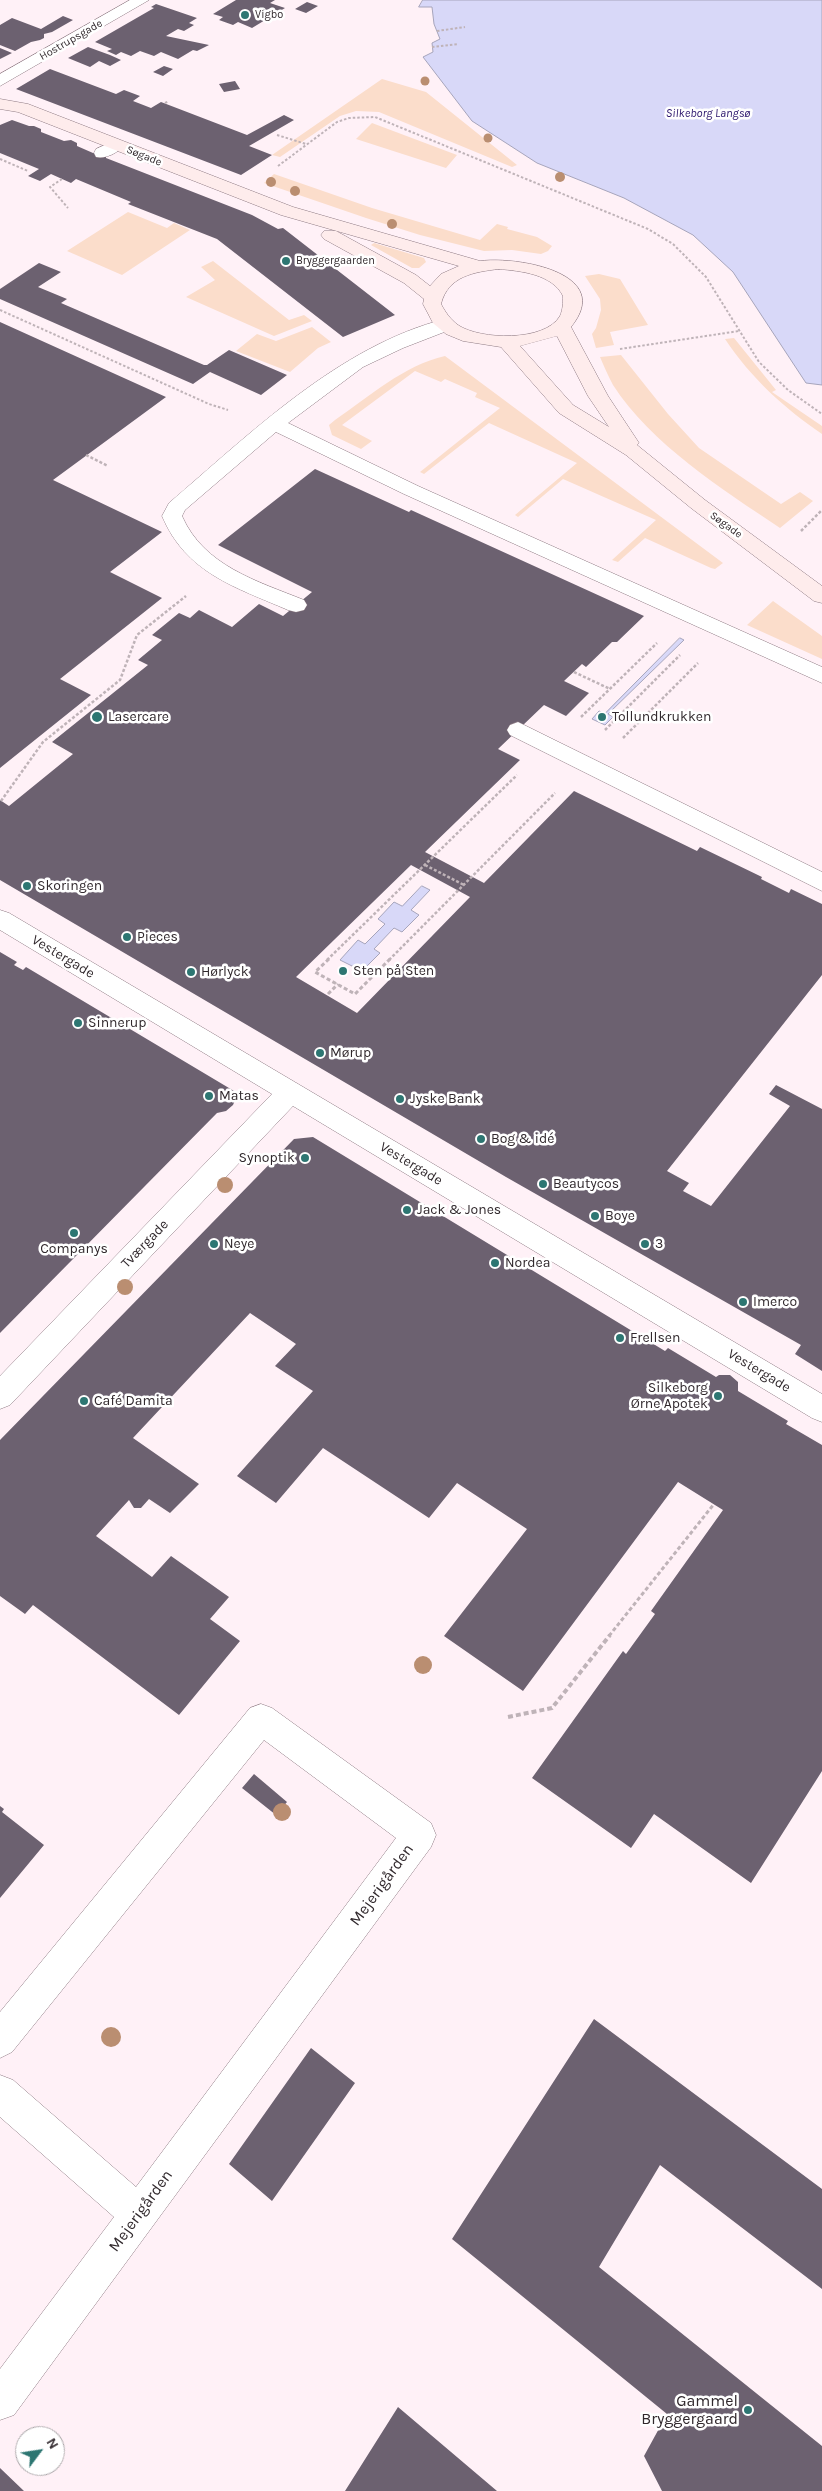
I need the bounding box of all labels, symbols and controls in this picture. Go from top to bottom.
place label: Vigbo [255,8,283,22]
marker: Vigbo [239,9,251,21]
street label: Hostrupsgade [37,17,105,63]
water label: Silkeborg Langsø [666,107,750,121]
street label: Søgade [124,143,164,169]
place label: Bryggergaarden [296,254,375,268]
marker: Bryggergaarden [280,255,292,267]
street label: Søgade [707,509,745,541]
place label: Lasercare [108,709,169,725]
place label: Tollundkrukken [612,709,711,725]
marker: Lasercare [90,710,104,724]
marker: Tollundkrukken [596,711,608,723]
place label: Skoringen [37,878,102,894]
marker: Skoringen [21,880,33,892]
place label: Pieces [137,929,178,945]
marker: Pieces [121,931,133,943]
street label: Vestergade [29,932,97,982]
place label: Sten på Sten [353,963,434,979]
place label: Hørlyck [201,964,249,980]
marker: Sten på Sten [337,965,349,977]
marker: Hørlyck [185,966,197,978]
place label: Sinnerup [88,1015,146,1031]
marker: Sinnerup [72,1017,84,1029]
place label: Mørup [330,1045,371,1061]
marker: Mørup [314,1047,326,1059]
place label: Matas [219,1088,259,1104]
marker: Matas [203,1090,215,1102]
place label: Jyske Bank [410,1091,481,1107]
marker: Jyske Bank [394,1093,406,1105]
place label: Bog & idé [491,1131,554,1147]
marker: Bog & idé [475,1133,487,1145]
street label: Vestergade [377,1139,445,1189]
place label: Synoptik [238,1150,295,1166]
marker: Synoptik [299,1152,311,1164]
place label: Beautycos [553,1176,619,1192]
marker: Beautycos [537,1178,549,1190]
place label: Jack & Jones [417,1202,501,1218]
marker: Jack & Jones [401,1204,413,1216]
place label: Boye [605,1208,635,1224]
marker: Boye [589,1210,601,1222]
street label: Tværgade [118,1216,172,1272]
marker: Companys [68,1227,80,1239]
place label: Neye [224,1236,254,1252]
place label: 3 [655,1236,663,1252]
marker: Neye [208,1238,220,1250]
marker: 3 [639,1238,651,1250]
place label: Companys [40,1241,108,1257]
place label: Nordea [505,1255,550,1271]
marker: Nordea [489,1257,501,1269]
place label: Imerco [753,1294,797,1310]
marker: Imerco [737,1296,749,1308]
place label: Frellsen [630,1330,680,1346]
marker: Frellsen [614,1332,626,1344]
street label: Vestergade [725,1346,793,1396]
place label: Silkeborg Ørne Apotek [631,1380,708,1412]
marker: Silkeborg Ørne Apotek [712,1390,724,1402]
place label: Café Damita [94,1393,173,1409]
marker: Café Damita [78,1395,90,1407]
street label: Mejerigården [346,1840,418,1930]
street label: Mejerigården [105,2166,177,2256]
place label: Gammel Bryggergaard [641,2391,738,2429]
marker: Gammel Bryggergaard [742,2404,754,2416]
north arrow [15,2426,65,2476]
text: N [43,2435,62,2452]

